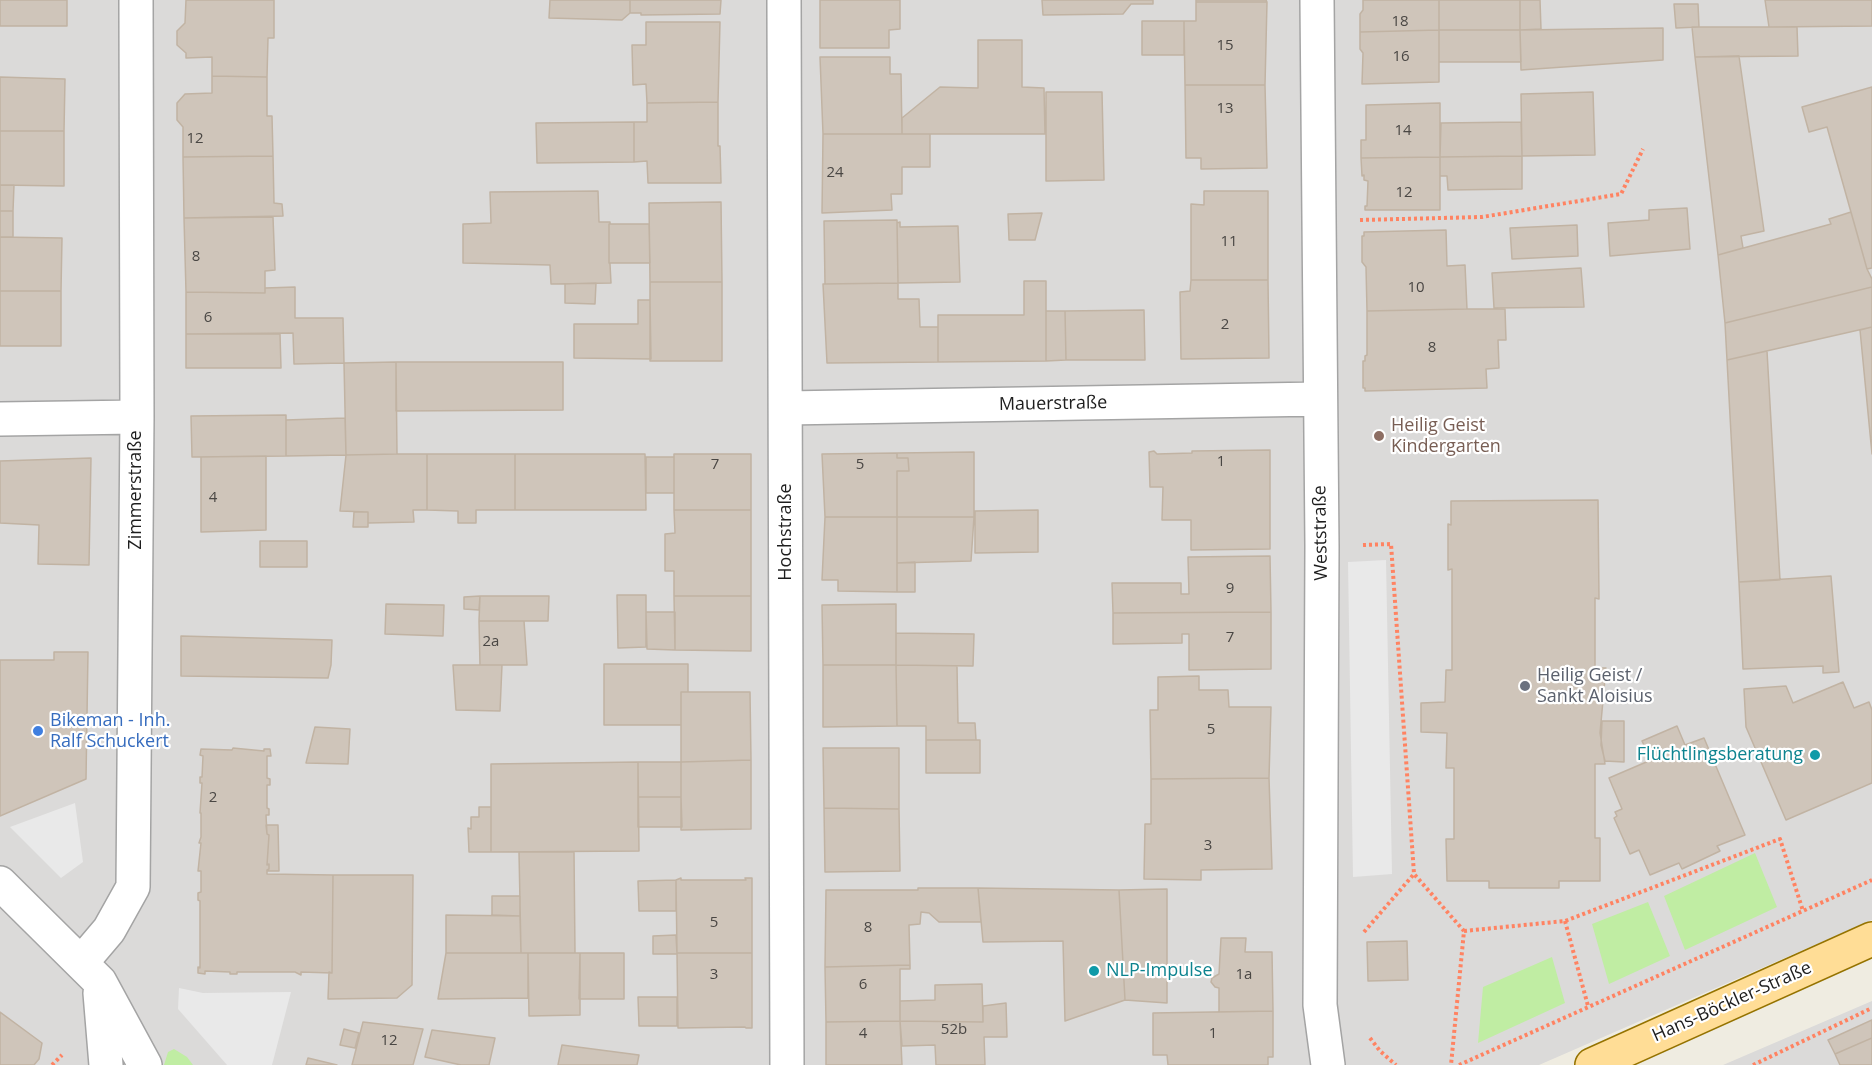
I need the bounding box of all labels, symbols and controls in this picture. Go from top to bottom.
house number: 18 [1391,13,1409,31]
house number: 15 [1216,37,1234,55]
house number: 16 [1392,48,1410,66]
house number: 13 [1216,100,1234,118]
house number: 14 [1394,122,1412,140]
house number: 12 [186,130,204,148]
house number: 24 [826,164,844,182]
house number: 12 [1395,184,1413,202]
house number: 11 [1220,233,1238,251]
house number: 8 [192,248,200,266]
house number: 10 [1407,279,1425,297]
house number: 6 [204,309,212,327]
house number: 2 [1221,316,1229,334]
house number: 8 [1428,339,1436,357]
street label: Mauerstraße [999,392,1107,416]
place label: Heilig Geist Kindergarten [1391,415,1501,458]
marker: Heilig Geist Kindergarten [1372,429,1386,443]
street label: Zimmerstraße [125,430,147,550]
house number: 1 [1217,453,1225,471]
house number: 7 [711,456,719,474]
house number: 5 [856,456,864,474]
street label: Hochstraße [775,483,797,581]
street label: Weststraße [1309,485,1333,581]
house number: 4 [209,489,217,507]
house number: 9 [1226,580,1234,598]
house number: 7 [1226,629,1234,647]
house number: 2a [483,633,499,651]
place label: Heilig Geist / Sankt Aloisius [1537,665,1652,708]
marker: Heilig Geist / Sankt Aloisius [1518,679,1532,693]
place label: Bikeman - Inh. Ralf Schuckert [50,710,170,752]
house number: 5 [1207,721,1215,739]
marker: Bikeman - Inh. Ralf Schuckert [31,724,45,738]
place label: Flüchtlingsberatung [1637,744,1803,766]
marker: Flüchtlingsberatung [1808,748,1822,762]
house number: 2 [209,789,217,807]
house number: 3 [1204,837,1212,855]
house number: 5 [710,914,718,932]
house number: 8 [864,919,872,937]
street label: Hans-Böckler-Straße [1649,957,1815,1047]
place label: NLP-Impulse [1106,960,1213,982]
marker: NLP-Impulse [1087,964,1101,978]
house number: 3 [710,966,718,984]
house number: 1a [1236,966,1252,984]
house number: 6 [859,976,867,994]
house number: 52b [941,1021,967,1039]
house number: 4 [859,1025,867,1043]
house number: 1 [1209,1025,1217,1043]
house number: 12 [380,1032,398,1050]

